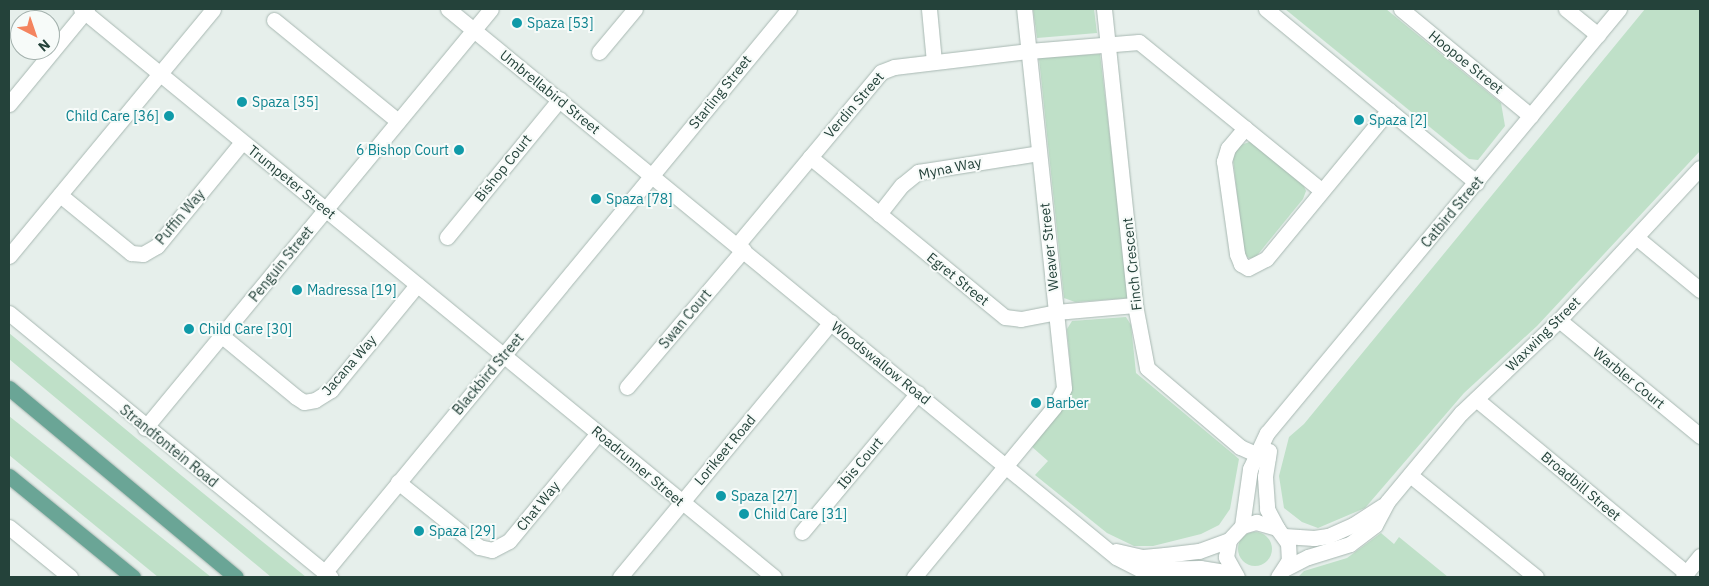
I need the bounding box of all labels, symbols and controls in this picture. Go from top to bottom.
north arrow [10,10,60,60]
place label: Spaza [53] [527,15,594,31]
marker: Spaza [53] [511,17,523,29]
street label: Hoopoe Street [1425,27,1507,97]
text: N [34,35,54,56]
street label: Umbrellabird Street [496,46,604,138]
street label: Starling Street [685,52,755,132]
street label: Verdin Street [821,68,887,142]
place label: Spaza [35] [252,94,319,110]
marker: Spaza [35] [236,96,248,108]
place label: Child Care [36] [66,108,159,124]
marker: Child Care [36] [163,110,175,122]
place label: Spaza [2] [1369,112,1427,128]
marker: Spaza [2] [1353,114,1365,126]
street label: Bishop Court [471,131,535,205]
street label: Trumpeter Street [245,142,339,222]
place label: 6 Bishop Court [356,142,449,158]
marker: 6 Bishop Court [453,144,465,156]
street label: Myna Way [917,153,983,183]
street label: Catbird Street [1417,173,1487,251]
street label: Puffin Way [152,186,208,248]
place label: Spaza [78] [606,191,673,207]
marker: Spaza [78] [590,193,602,205]
street label: Weaver Street [1036,202,1062,292]
street label: Finch Crescent [1119,217,1145,311]
street label: Penguin Street [245,223,317,305]
street label: Egret Street [924,249,992,309]
place label: Madressa [19] [307,282,397,298]
marker: Madressa [19] [291,284,303,296]
street label: Swan Court [655,286,715,352]
street label: Waxwing Street [1502,293,1584,375]
street label: Woodswallow Road [828,318,934,408]
place label: Child Care [30] [199,321,292,337]
marker: Child Care [30] [183,323,195,335]
street label: Blackbird Street [449,330,527,418]
street label: Jacana Way [318,331,380,399]
street label: Warbler Court [1590,344,1668,412]
place label: Barber [1046,395,1089,411]
marker: Barber [1030,397,1042,409]
street label: Strandfontein Road [117,401,221,491]
street label: Lorikeet Road [691,412,759,488]
street label: Roadrunner Street [588,422,688,510]
street label: Ibis Court [834,434,886,492]
street label: Broadbill Street [1538,448,1624,524]
street label: Chat Way [513,478,563,534]
place label: Spaza [27] [731,488,798,504]
marker: Spaza [27] [715,490,727,502]
place label: Child Care [31] [754,506,847,522]
marker: Child Care [31] [738,508,750,520]
place label: Spaza [29] [429,523,496,539]
marker: Spaza [29] [413,525,425,537]

